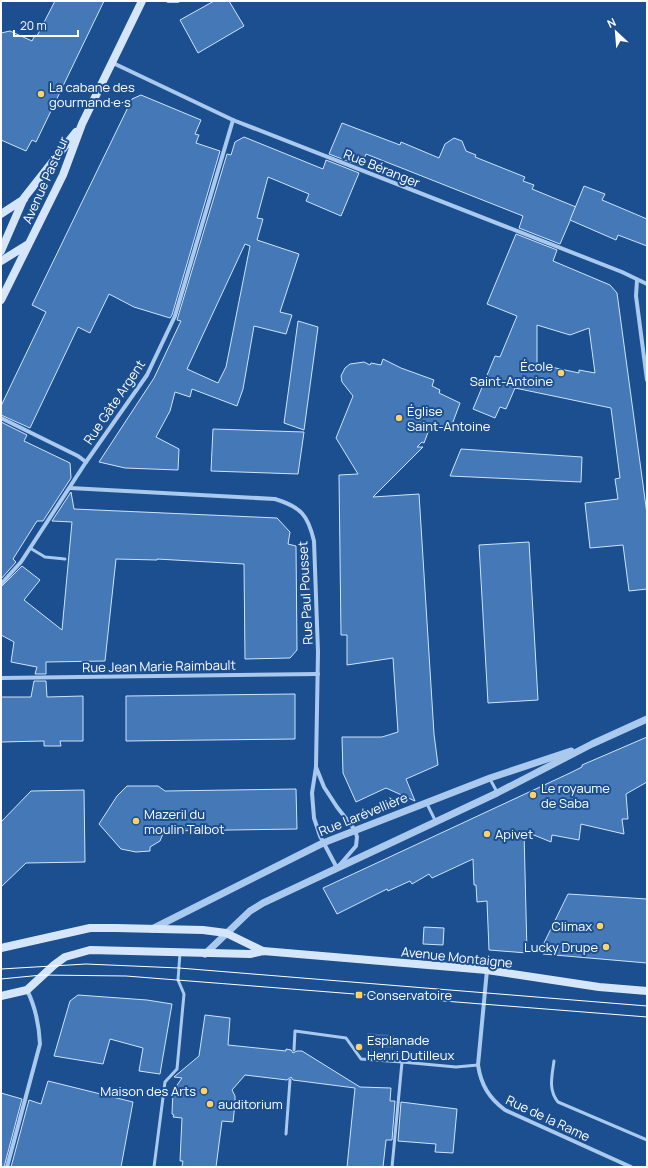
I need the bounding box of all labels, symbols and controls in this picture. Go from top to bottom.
scale bar [14,12,78,38]
north arrow [596,12,636,52]
text: N [605,14,618,31]
text: 20 m [20,17,47,34]
place label: La cabane des gourmand·e·s [49,78,135,111]
marker: La cabane des gourmand·e·s [36,89,46,99]
street label: Avenue Pasteur [18,133,72,226]
street label: Rue Béranger [341,144,423,192]
street label: Rue Gâte Argent [79,356,149,448]
place label: École Saint-Antoine [470,357,553,390]
marker: École Saint-Antoine [556,368,566,378]
place label: Église Saint-Antoine [407,402,491,435]
marker: Église Saint-Antoine [394,413,404,423]
street label: Rue Paul Pousset [293,541,317,645]
street label: Rue Jean Marie Raimbault [82,656,236,676]
place label: Le royaume de Saba [541,779,610,812]
street label: Rue Larévellière [316,788,411,840]
marker: Le royaume de Saba [528,790,538,800]
place label: Mazeril du moulin Talbot [144,805,224,838]
marker: Mazeril du moulin Talbot [131,816,141,826]
place label: Apivet [495,825,533,843]
marker: Apivet [482,829,492,839]
place label: Climax [552,917,592,935]
marker: Climax [595,921,605,931]
place label: Lucky Drupe [524,938,598,956]
street label: Avenue Montaigne [400,942,514,972]
marker: Lucky Drupe [601,942,611,952]
place label: Conservatoire [367,986,452,1004]
marker: Conservatoire [354,990,364,1000]
place label: Esplanade Henri Dutilleux [367,1031,454,1064]
marker: Esplanade Henri Dutilleux [354,1042,364,1052]
place label: Maison des Arts [100,1082,196,1100]
marker: Maison des Arts [199,1086,209,1096]
street label: Rue de la Rame [503,1091,593,1146]
place label: auditorium [218,1095,283,1113]
marker: auditorium [205,1099,215,1109]

